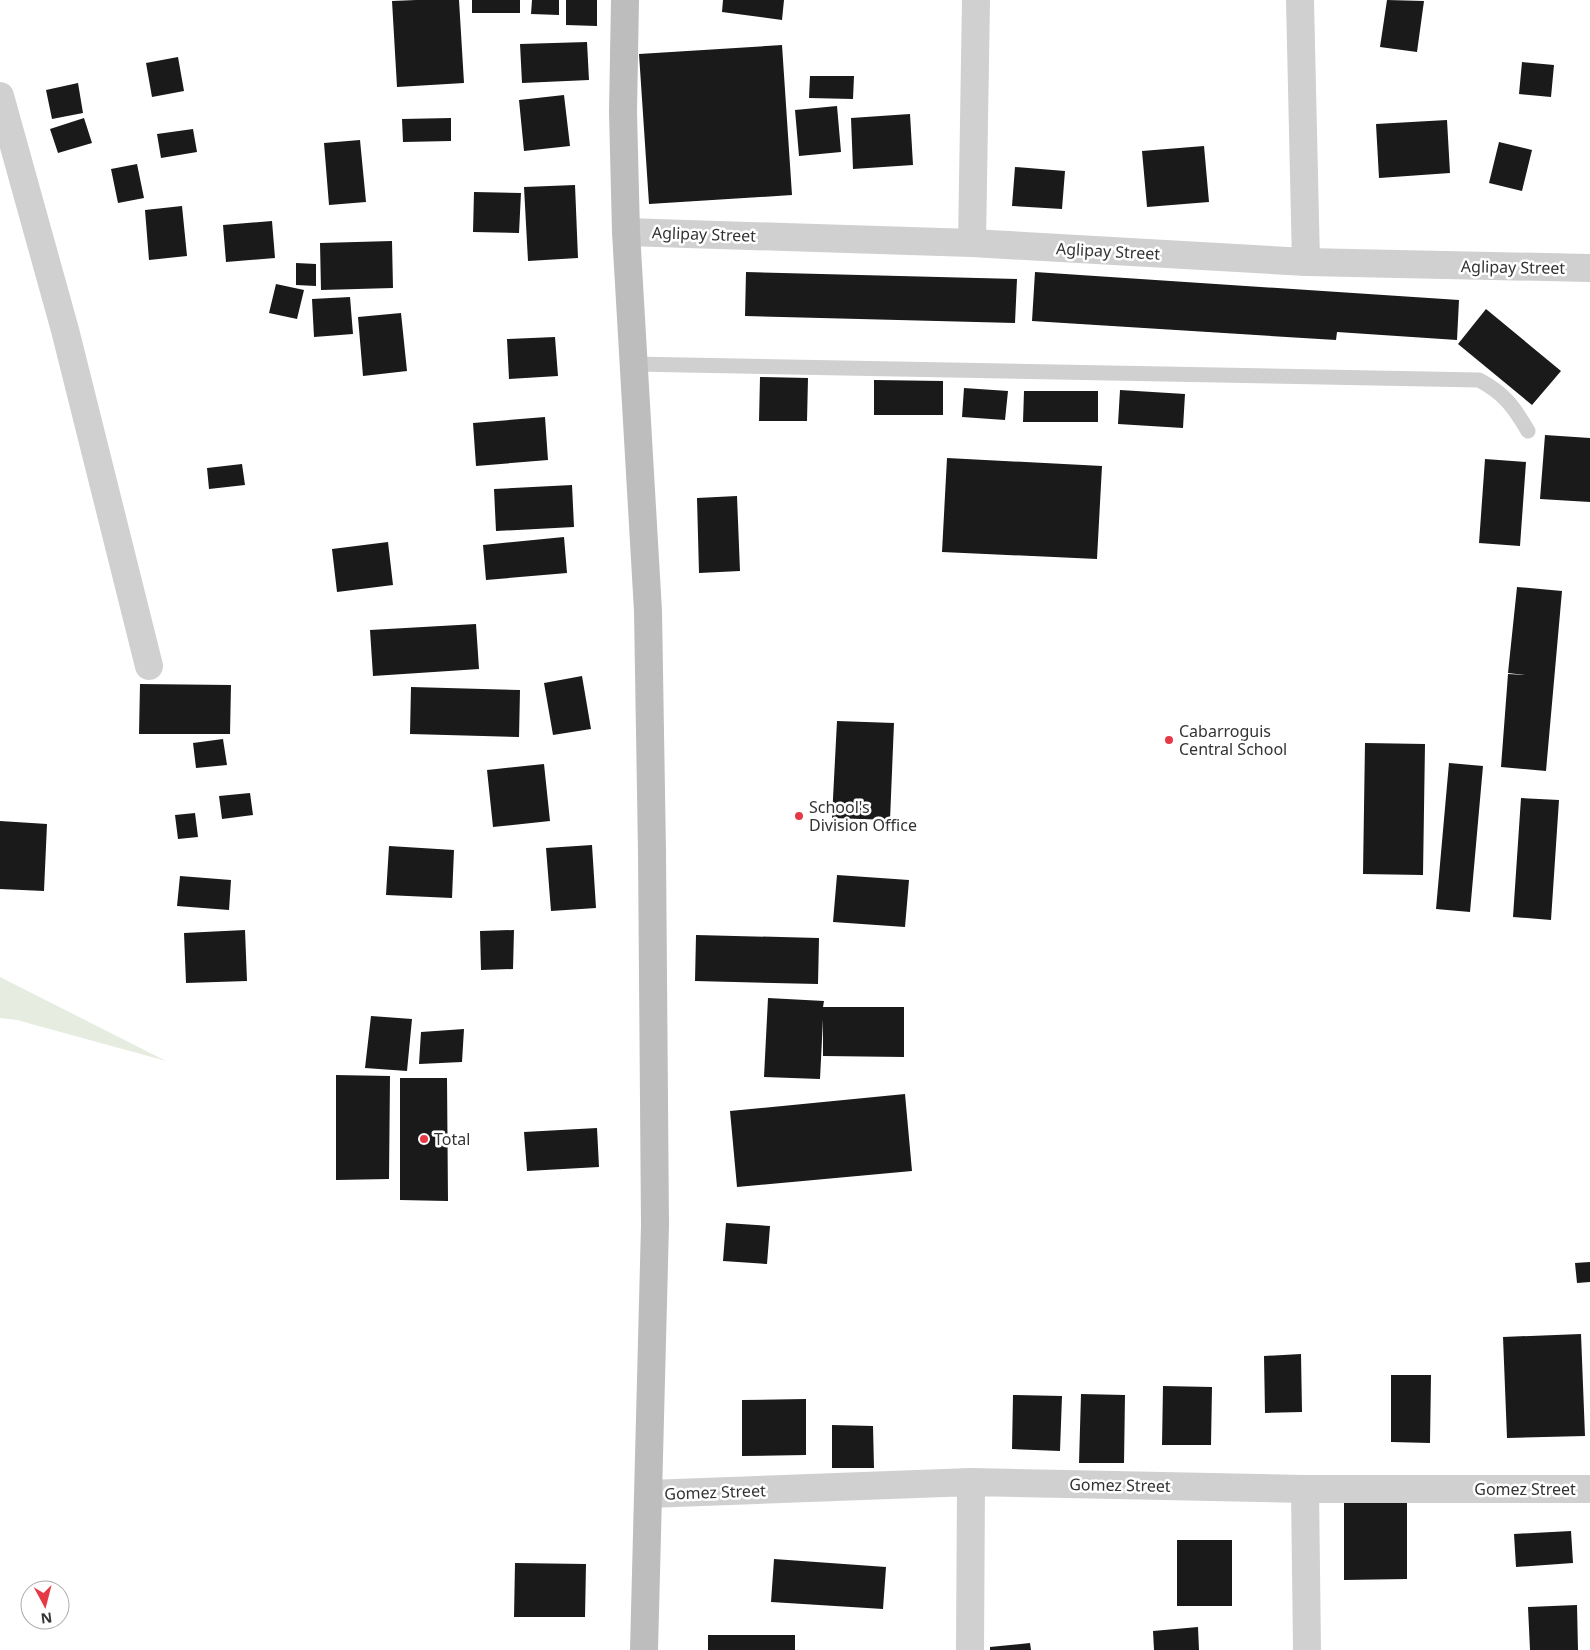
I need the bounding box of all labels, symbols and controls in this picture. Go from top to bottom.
street label: Aglipay Street [652,221,757,247]
street label: Aglipay Street [1055,237,1161,265]
street label: Aglipay Street [1461,255,1565,279]
place label: Cabarroguis Central School [1179,720,1287,760]
marker: Cabarroguis Central School [1163,734,1175,746]
place label: School's Division Office [809,796,917,836]
marker: School's Division Office [793,810,805,822]
place label: Total [434,1128,470,1150]
marker: Total [418,1133,430,1145]
street label: Gomez Street [1069,1473,1171,1497]
street label: Gomez Street [1474,1478,1576,1500]
street label: Gomez Street [664,1479,766,1505]
north arrow [20,1580,70,1630]
text: N [40,1608,53,1629]

